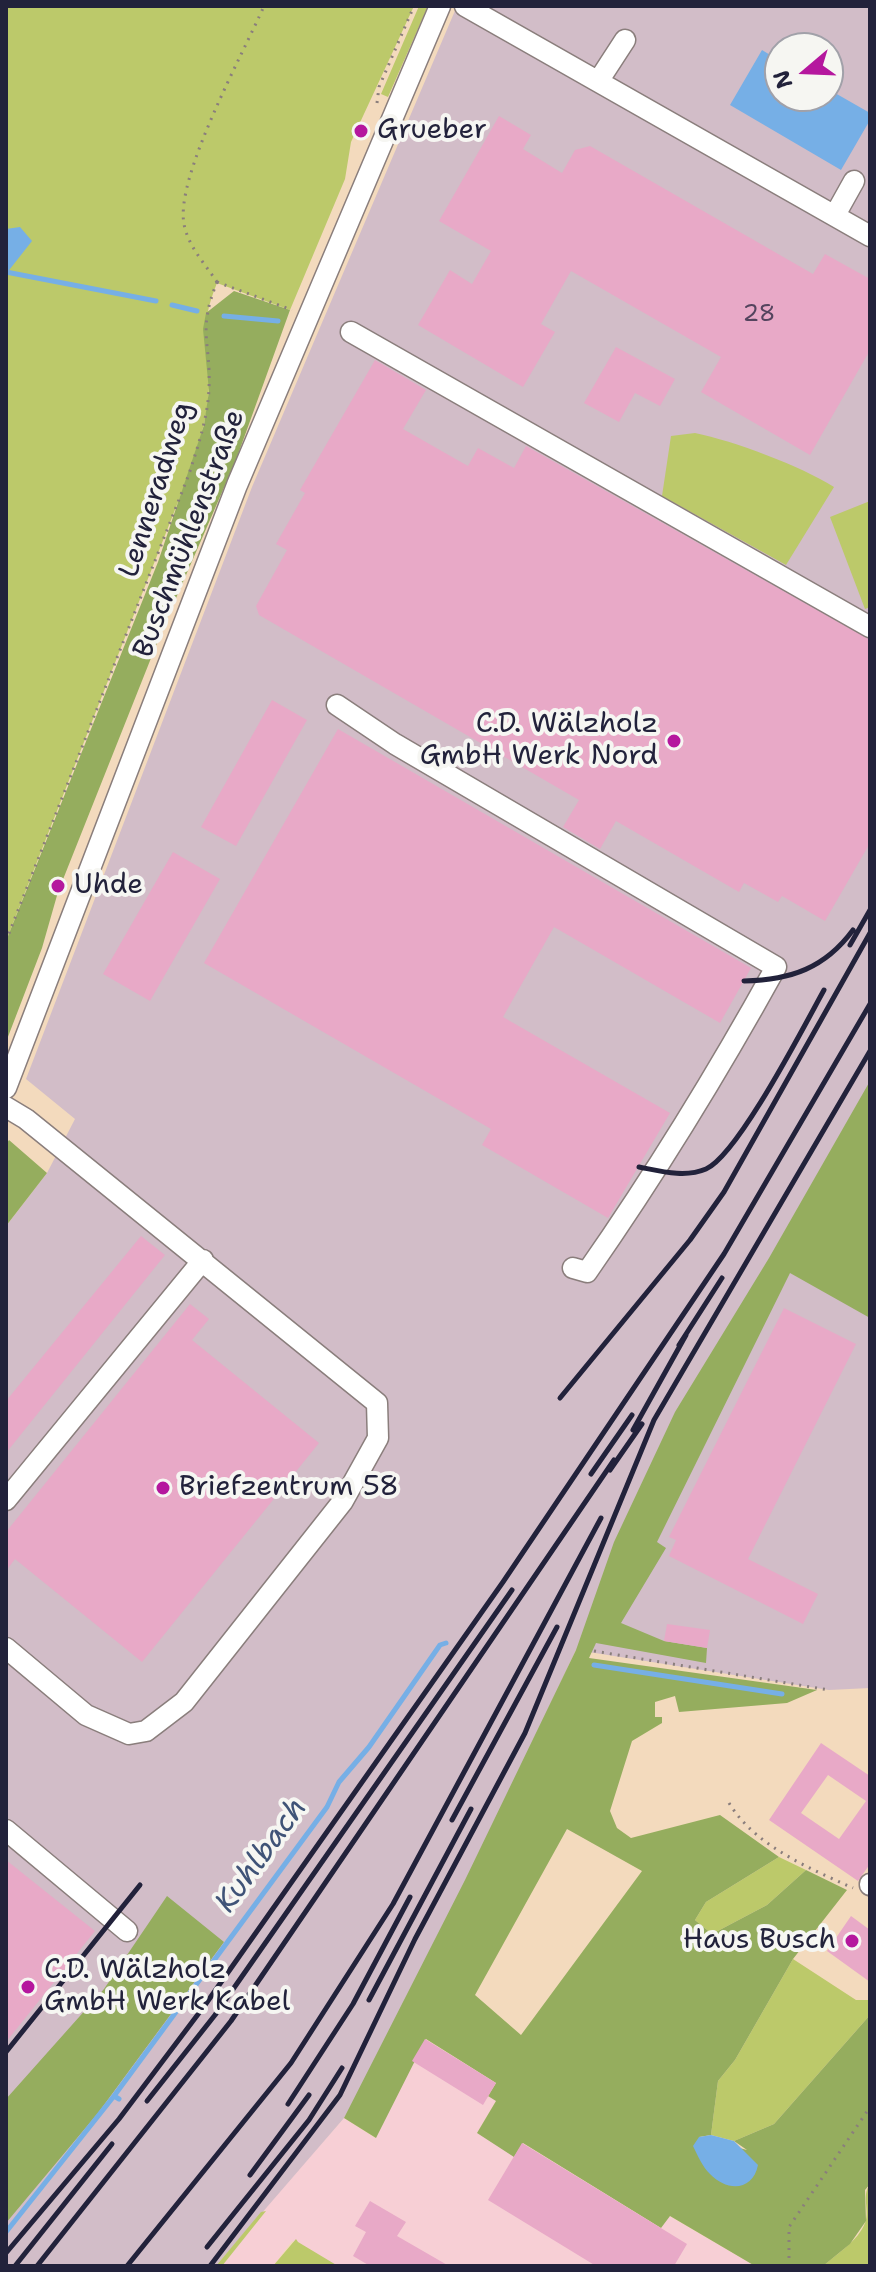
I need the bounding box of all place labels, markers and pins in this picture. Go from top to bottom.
place label: Grueber [377,114,487,148]
marker: Grueber [352,122,370,140]
place label: C.D. Wälzholz GmbH Werk Nord [420,708,658,774]
marker: C.D. Wälzholz GmbH Werk Nord [665,732,683,750]
place label: Uhde [74,869,143,903]
marker: Uhde [49,877,67,895]
place label: Briefzentrum 58 [179,1471,399,1505]
marker: Briefzentrum 58 [154,1479,172,1497]
place label: Haus Busch [683,1924,836,1958]
marker: Haus Busch [843,1932,861,1950]
place label: C.D. Wälzholz GmbH Werk Kabel [44,1954,290,2020]
marker: C.D. Wälzholz GmbH Werk Kabel [19,1978,37,1996]

